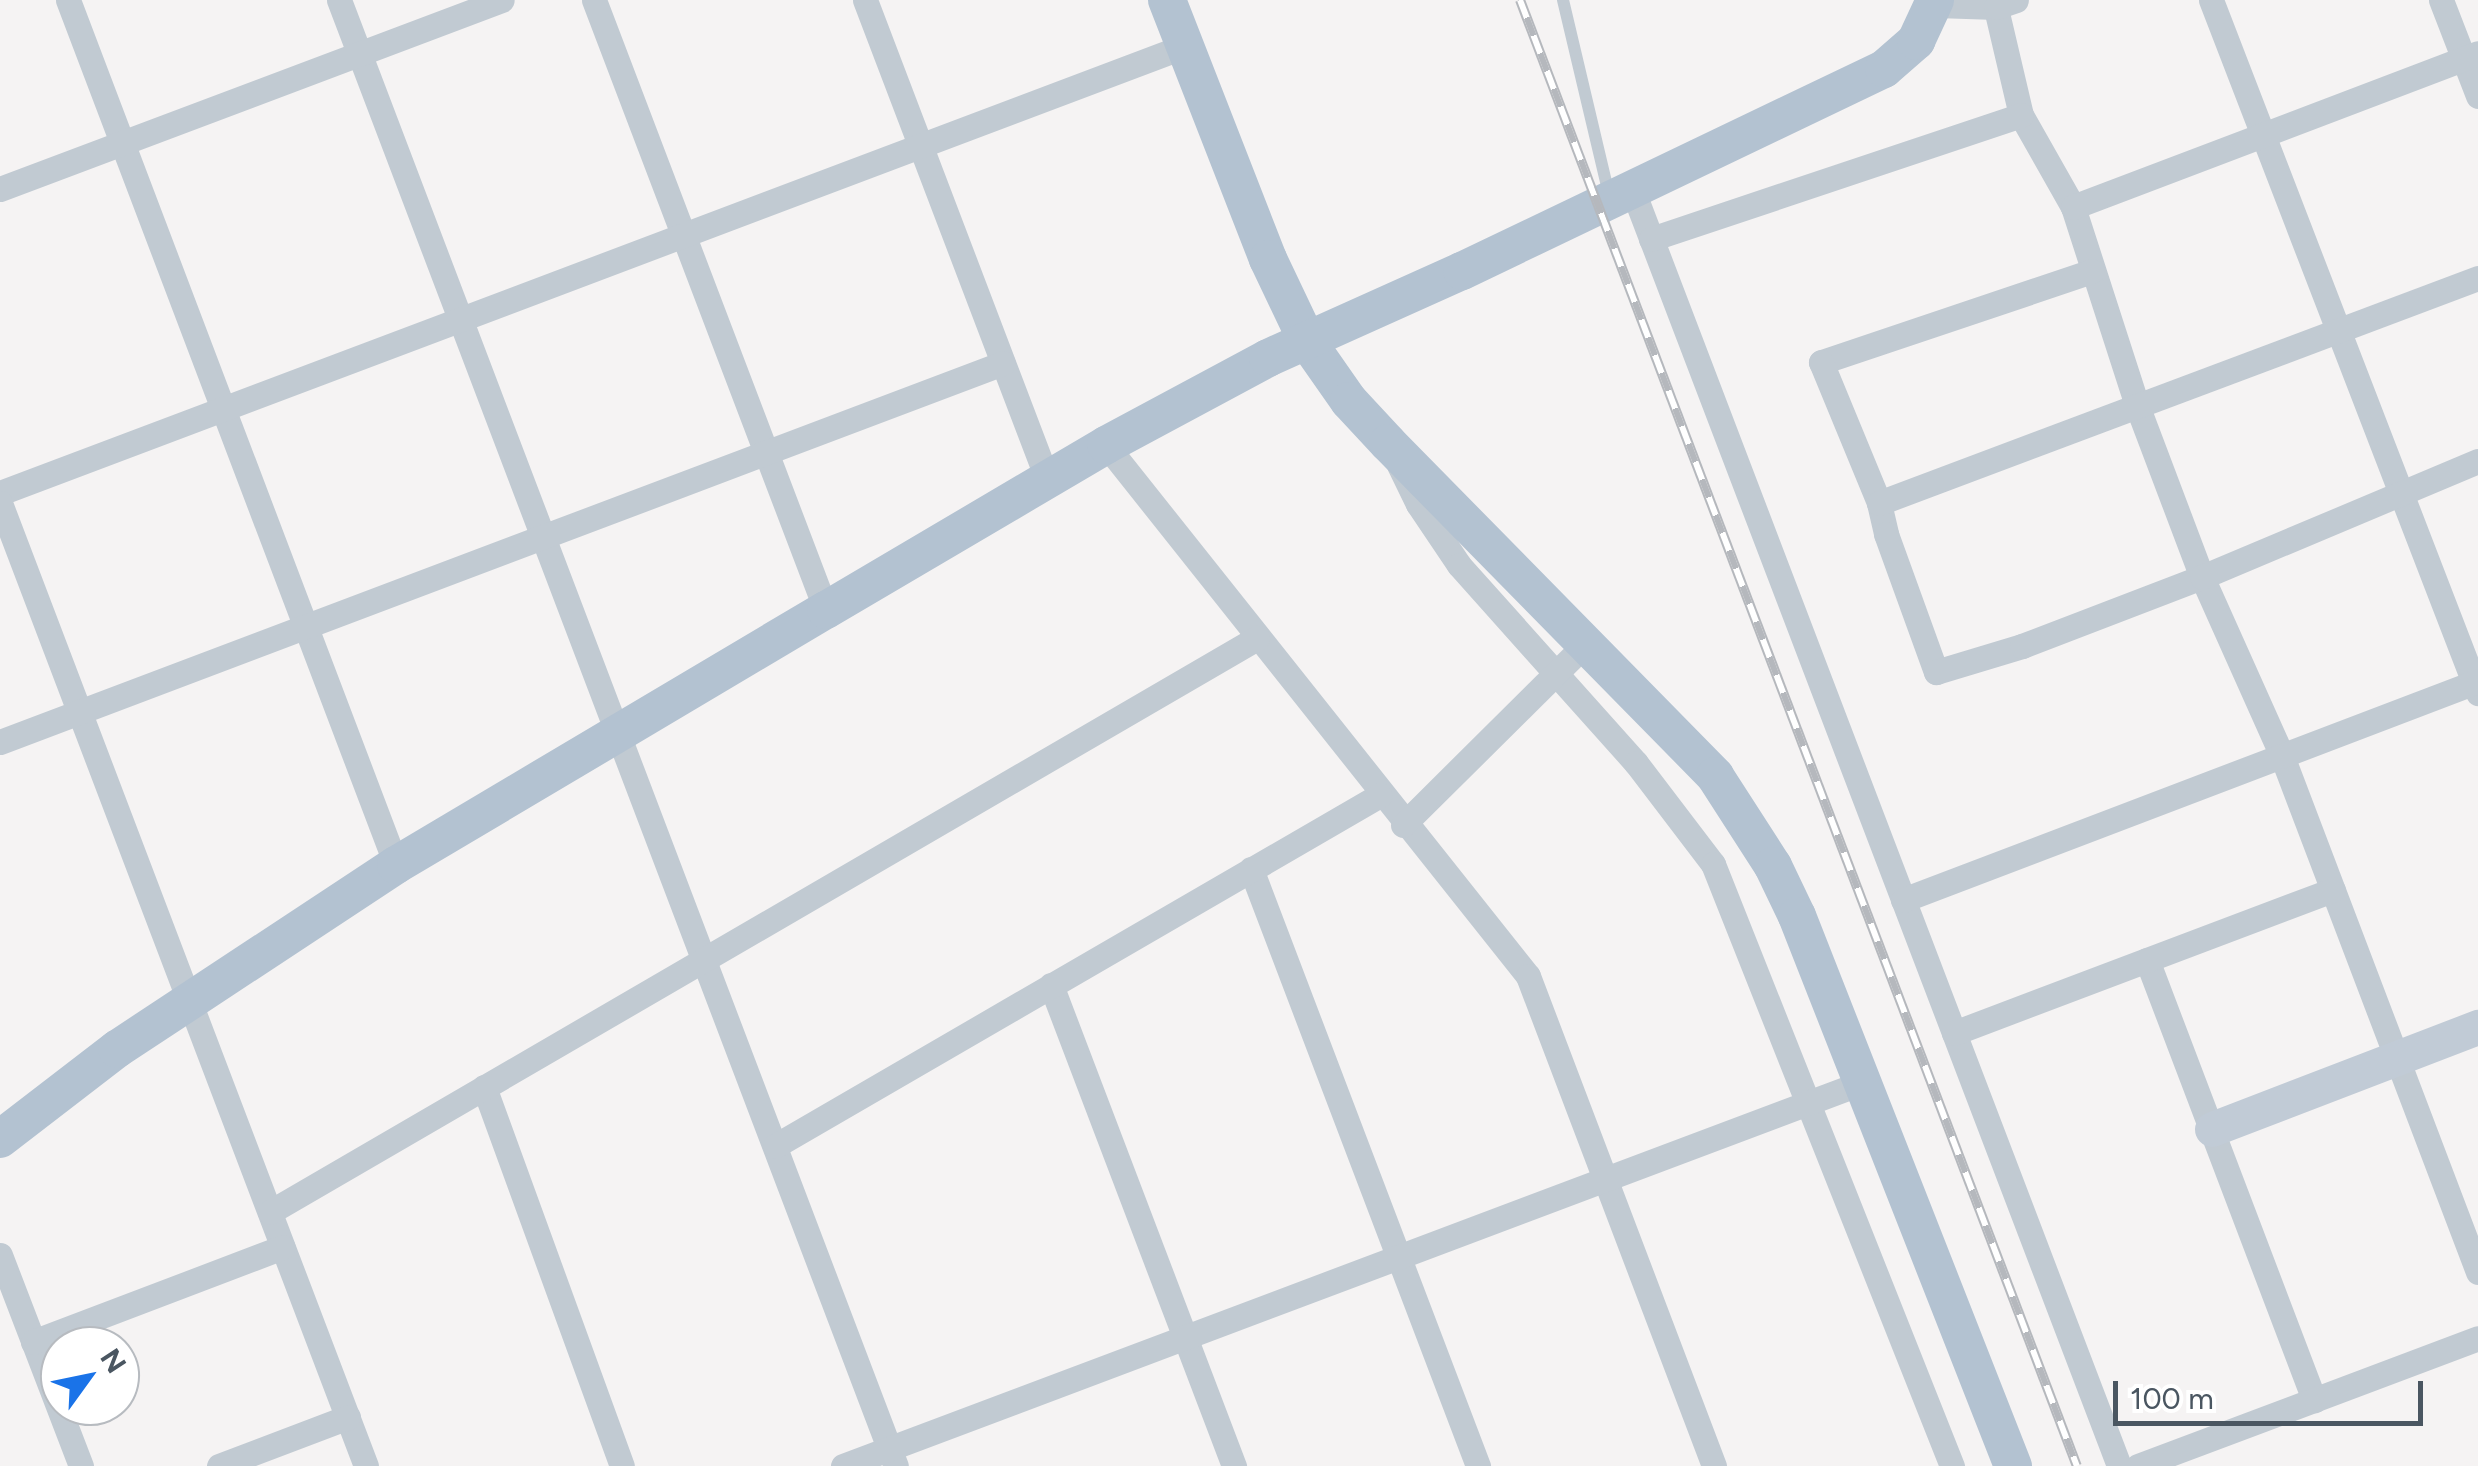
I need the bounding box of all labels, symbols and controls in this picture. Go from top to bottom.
north arrow [40,1326,140,1426]
text: N [93,1342,134,1379]
scale bar [2118,1361,2428,1423]
text: 100 m [2130,1380,2214,1417]

